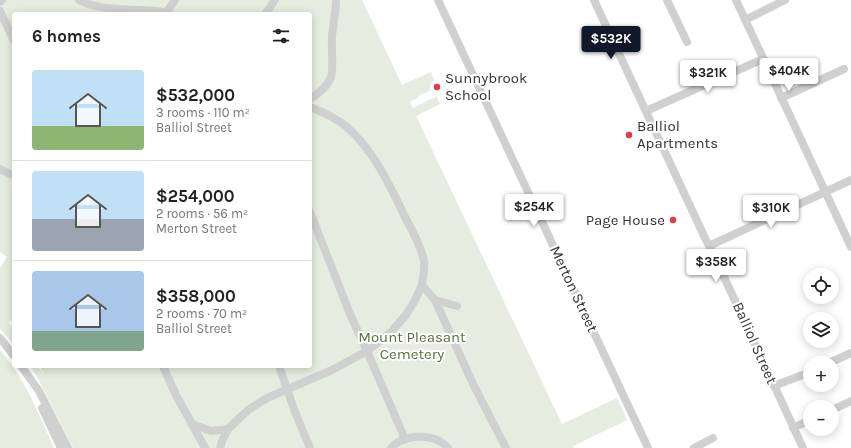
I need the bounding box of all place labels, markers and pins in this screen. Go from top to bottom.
pin: $532K [583,26,639,60]
pin: $404K [761,58,817,92]
pin: $321K [680,60,736,94]
place label: Sunnybrook School [445,69,527,104]
marker: Sunnybrook School [432,82,442,92]
place label: Balliol Apartments [637,117,718,152]
marker: Balliol Apartments [624,130,634,140]
pin: $254K [506,194,562,228]
pin: $310K [743,195,799,229]
place label: Page House [586,211,665,229]
marker: Page House [668,215,678,225]
pin: $358K [688,249,744,283]

